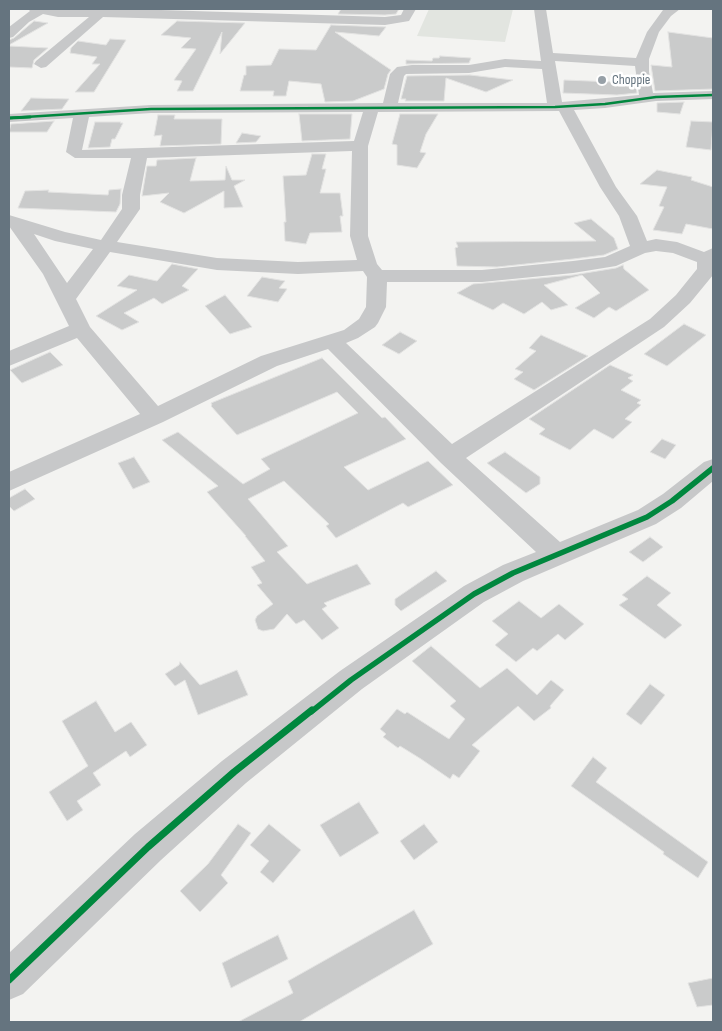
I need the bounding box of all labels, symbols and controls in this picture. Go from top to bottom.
place label: Choppie [612,72,650,88]
marker: Choppie [596,74,608,86]

